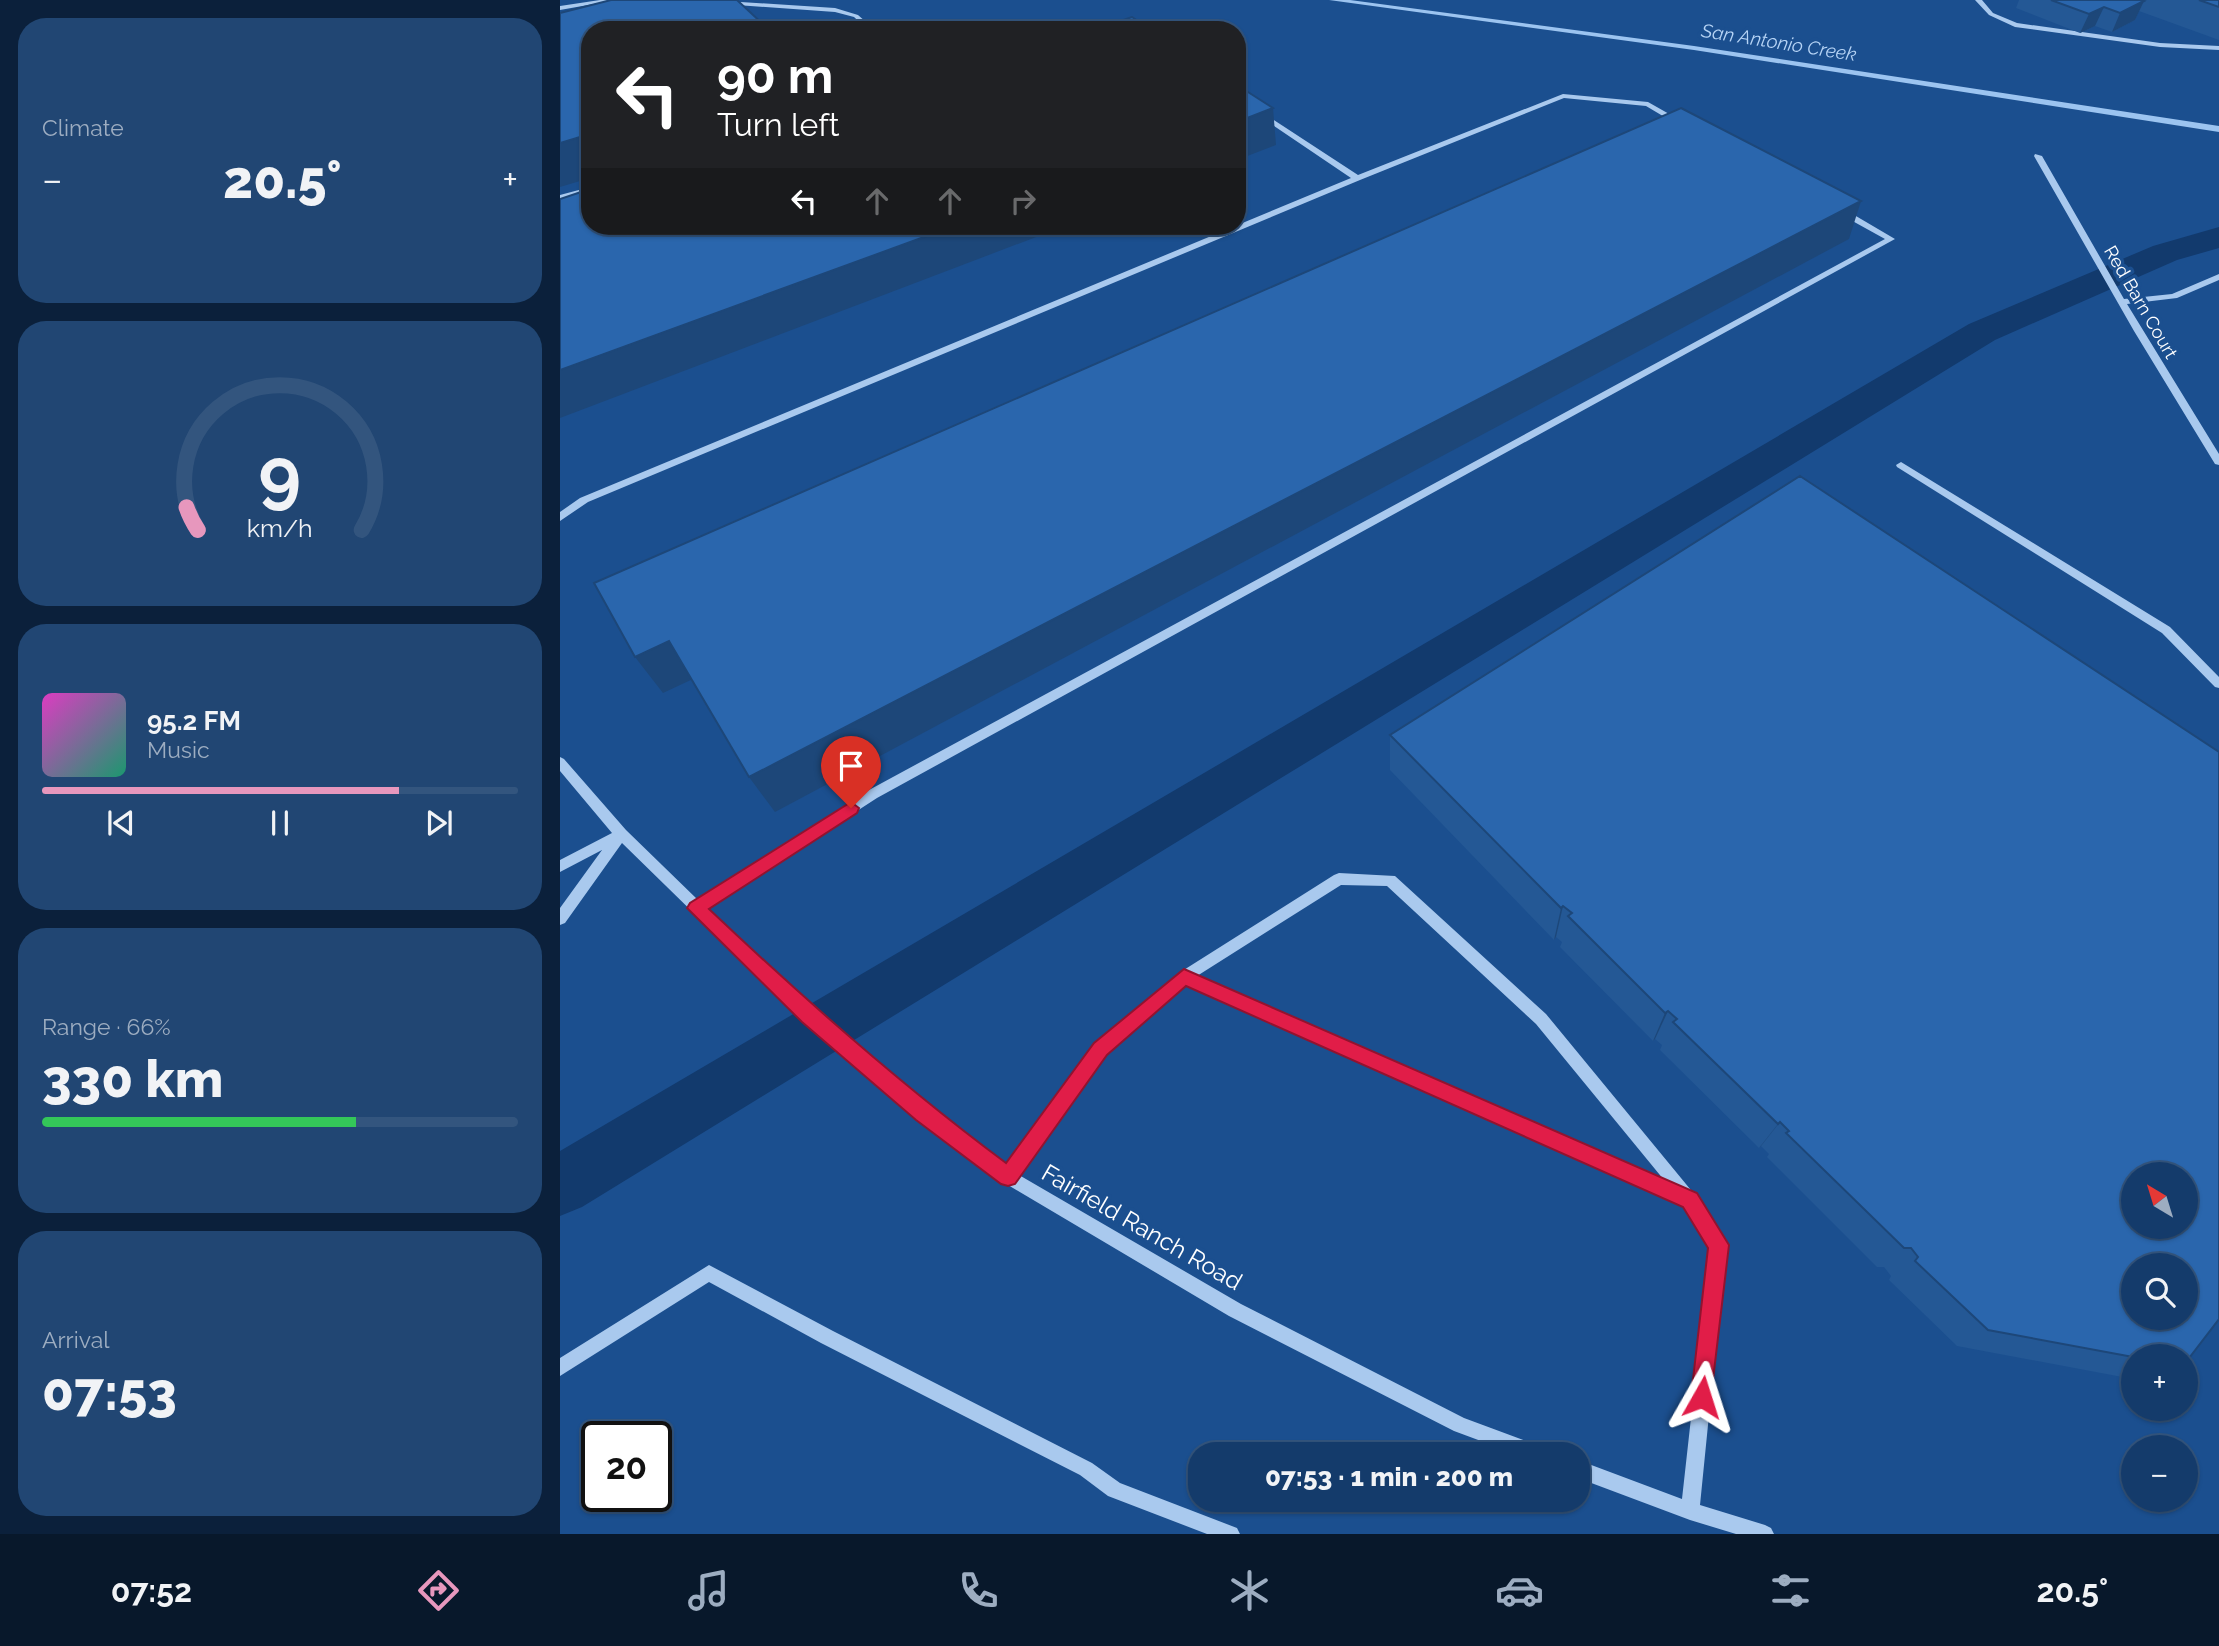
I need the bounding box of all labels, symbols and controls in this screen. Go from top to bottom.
water label: San Antonio Creek [1699,19,1858,65]
text: 90 m [717,47,833,104]
icon: left [602,49,693,140]
text: Turn left [717,106,839,143]
text: Climate [42,114,124,141]
text: 20.5° [223,149,342,210]
text: − [42,157,62,202]
text: + [502,157,518,202]
icon: left [785,182,823,220]
icon: ahead [858,182,896,220]
icon: ahead [931,182,969,220]
icon: right [1004,182,1042,220]
street label: Red Barn Court [2100,242,2182,362]
text: 9 [259,432,301,517]
text: km/h [247,513,313,543]
text: 95.2 FM [147,706,241,736]
text: Music [147,736,210,763]
pin [821,736,881,808]
icon: arrive [832,747,870,785]
icon: previous [102,804,140,842]
icon: pause [261,804,299,842]
icon: next [420,804,458,842]
text: Range · 66% [42,1013,171,1040]
text: 330 km [42,1048,223,1109]
street label: Fairfield Ranch Road [1037,1158,1247,1296]
north arrow [2121,1162,2198,1239]
map controls [2121,1162,2198,1512]
button: search [2121,1253,2198,1330]
text: Arrival [42,1326,109,1353]
button: + [2121,1344,2198,1421]
position arrow [1665,1360,1739,1434]
text: 07:53 [42,1361,177,1422]
speed limit sign: 20 [581,1421,672,1512]
button: − [2121,1435,2198,1512]
text: 07:53 · 1 min · 200 m [1265,1462,1513,1492]
icon: directions [414,1566,463,1615]
icon: music [684,1566,733,1615]
icon: phone [954,1566,1003,1615]
icon: climate [1225,1566,1274,1615]
icon: car [1495,1566,1544,1615]
icon: filters [1766,1566,1815,1615]
text: 07:52 [111,1572,192,1609]
text: 20.5° [2036,1572,2108,1609]

